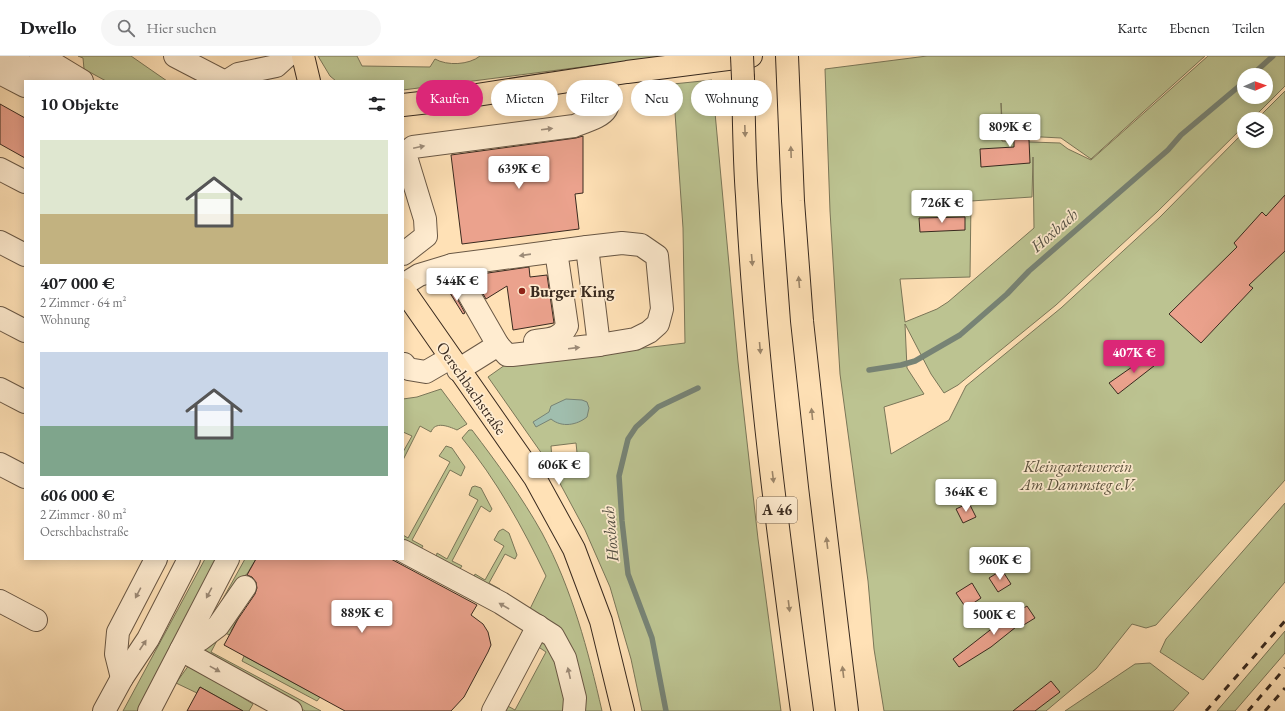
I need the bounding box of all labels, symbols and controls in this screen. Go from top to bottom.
search box [101,10,381,46]
text: Dwello [20,15,77,40]
icon: search [115,17,137,39]
text: Hier suchen [147,18,217,37]
text: Karte [1118,19,1147,37]
text: Ebenen [1169,19,1210,37]
text: Teilen [1232,19,1265,37]
north arrow [1237,68,1273,104]
map controls [1237,68,1273,148]
chip: Kaufen [416,80,483,116]
chip: Mieten [491,80,558,116]
chip: Filter [566,80,623,116]
chip: Neu [631,80,683,116]
chip: Wohnung [691,80,772,116]
text: 10 Objekte [40,93,119,115]
icon: filters [366,93,388,115]
button: layers [1237,112,1273,148]
pin: 809K € [977,114,1043,148]
text: 809K € [988,118,1032,135]
one-way arrow [741,125,748,137]
one-way arrow [541,126,553,132]
one-way arrow [412,143,425,149]
one-way arrow [787,146,794,158]
pin: 639K € [486,156,552,190]
text: 639K € [497,160,541,177]
icon: home [178,166,250,238]
pin: 726K € [909,190,975,224]
text: 726K € [920,194,964,211]
water label: Hoxbach [1025,203,1083,257]
one-way arrow [519,252,531,258]
one-way arrow [749,254,755,266]
pin: 544K € [424,268,490,302]
text: 407 000 € [40,272,115,294]
text: 544K € [435,272,479,289]
one-way arrow [796,276,803,288]
place label: Burger King [530,281,615,302]
marker: Burger King [517,286,527,296]
text: 2 Zimmer · 64 m² [40,294,126,311]
text: Wohnung [40,311,90,328]
street label: Oerschbachstraße [432,338,511,439]
pin: 407K € [1101,340,1167,374]
one-way arrow [756,342,763,354]
one-way arrow [568,344,580,351]
text: 407K € [1112,344,1156,361]
icon: home [178,378,250,450]
one-way arrow [809,408,815,420]
pin: 606K € [526,452,592,486]
text: 606K € [537,456,581,473]
park label: Kleingartenverein Am Dammsteg e.V. [1020,456,1136,495]
one-way arrow [770,471,776,483]
pin: 364K € [933,479,999,513]
text: 364K € [944,483,988,500]
text: 606 000 € [40,484,115,506]
road number: A 46 [757,497,797,523]
water label: Hoxbach [597,504,623,564]
text: 2 Zimmer · 80 m² [40,506,126,523]
text: Oerschbachstraße [40,523,129,540]
one-way arrow [824,537,830,549]
pin: 960K € [967,547,1033,581]
text: 960K € [978,551,1022,568]
one-way arrow [206,587,213,599]
one-way arrow [135,588,141,599]
pin: 889K € [329,600,395,634]
one-way arrow [786,600,792,612]
one-way arrow [498,602,510,609]
pin: 500K € [961,602,1027,636]
text: 889K € [340,604,384,621]
text: 500K € [972,606,1016,623]
one-way arrow [140,640,147,651]
one-way arrow [210,665,221,672]
one-way arrow [839,666,846,678]
one-way arrow [565,667,571,679]

